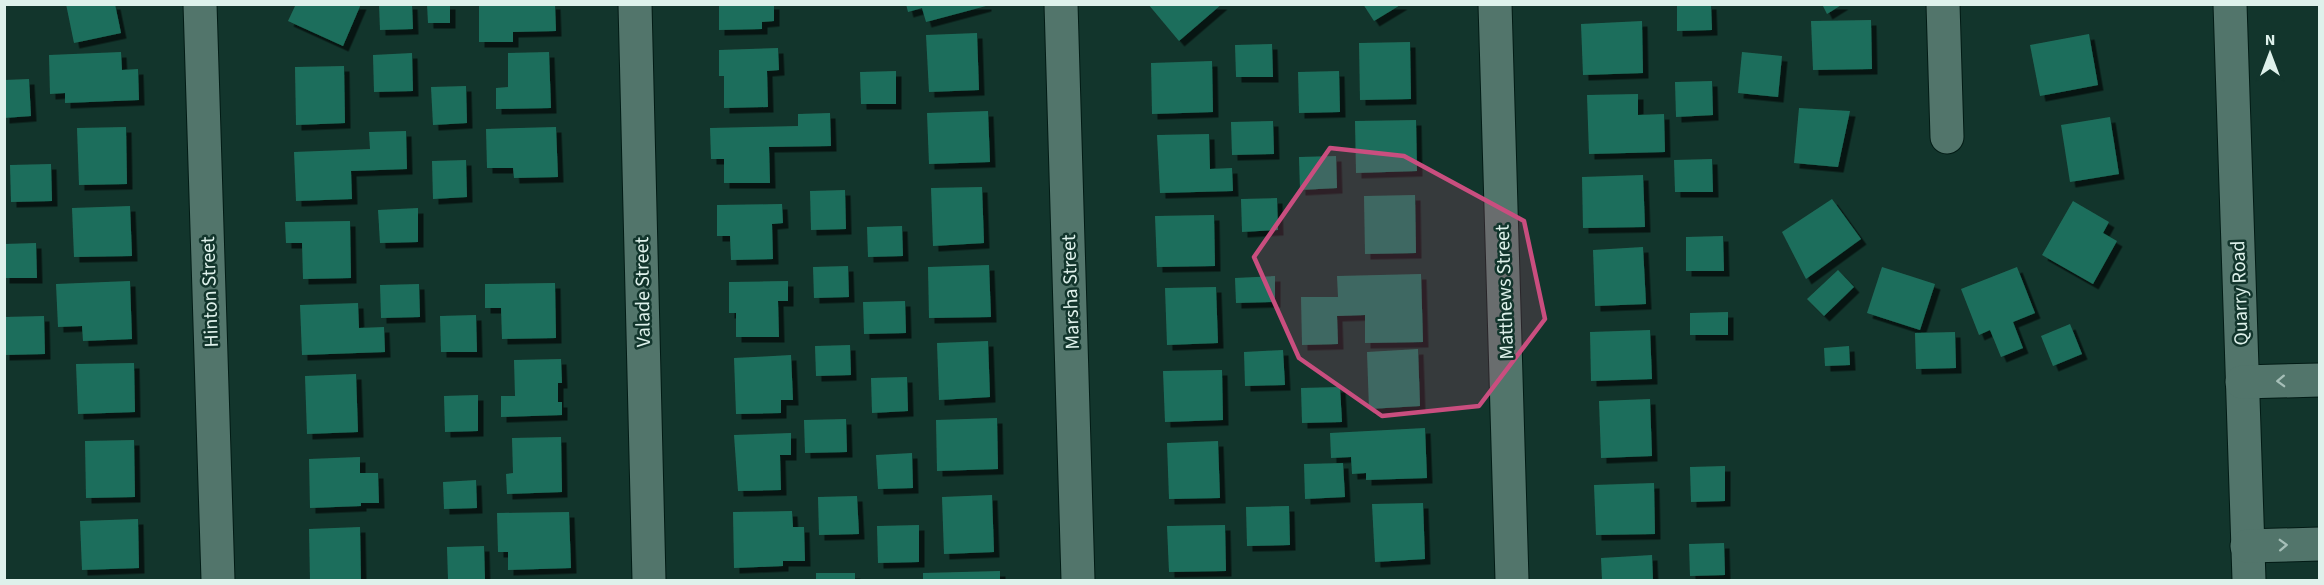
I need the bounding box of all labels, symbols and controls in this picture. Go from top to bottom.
north arrow [2240,24,2300,84]
text: N [2265,29,2275,51]
street label: Matthews Street [1489,224,1521,360]
street label: Marsha Street [1055,234,1087,350]
street label: Hinton Street [194,236,226,348]
street label: Valade Street [628,236,658,347]
street label: Quarry Road [2224,240,2256,346]
one-way arrow [2276,375,2285,387]
one-way arrow [2279,538,2288,551]

